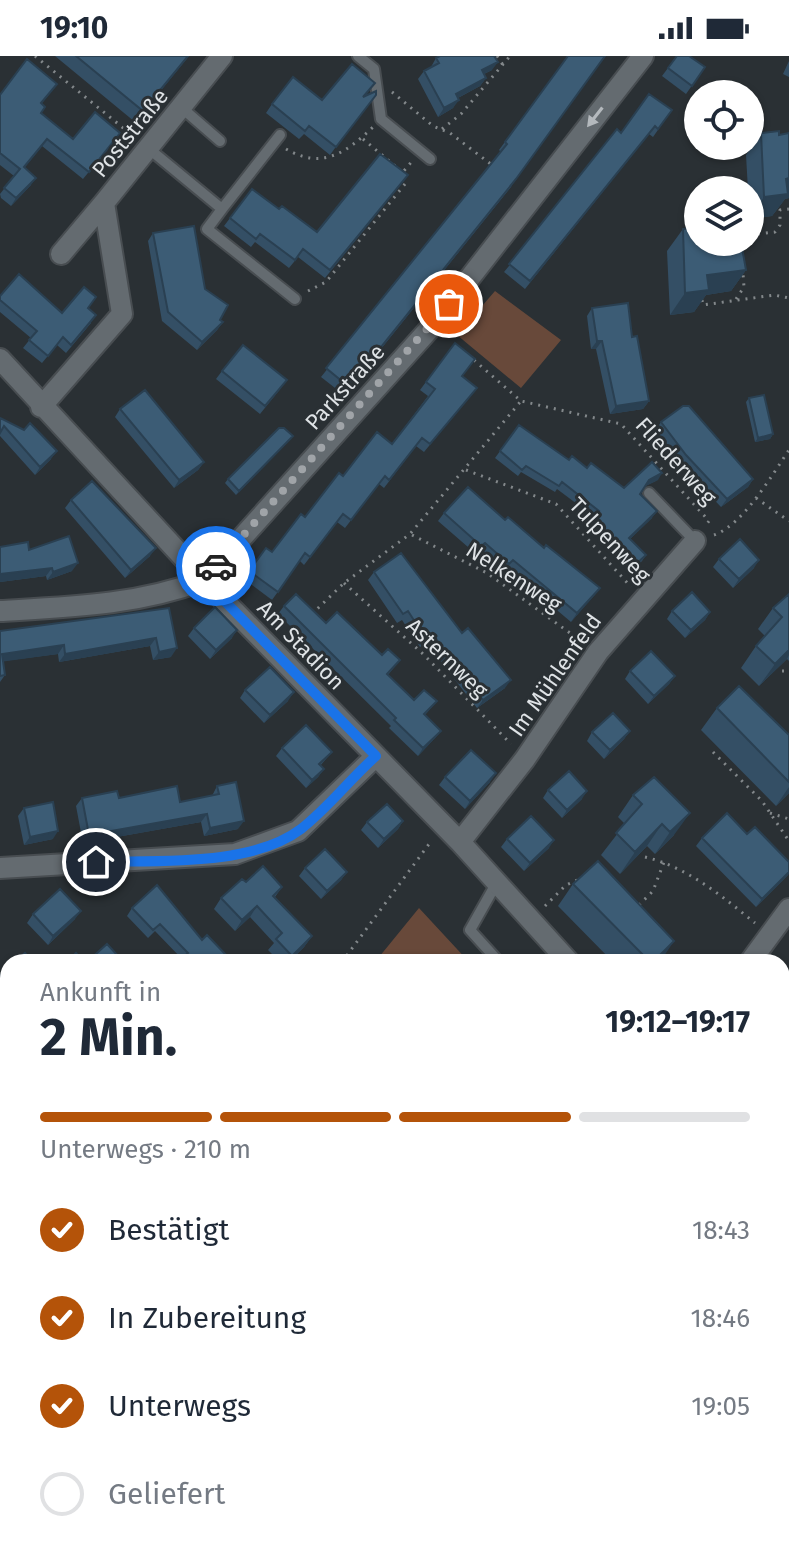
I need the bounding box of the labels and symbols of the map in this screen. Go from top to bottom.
street label: Poststraße [86,83,174,183]
one-way arrow [588,107,604,127]
pin [415,270,483,338]
street label: Parkstraße [299,339,391,435]
street label: Fliederweg [630,412,723,511]
street label: Tulpenweg [564,492,657,589]
courier [176,526,256,606]
street label: Nelkenweg [461,536,567,618]
street label: Am Stadion [252,595,350,695]
street label: Im Mühlenfeld [503,608,607,742]
street label: Asternweg [401,612,494,704]
pin [62,828,130,896]

